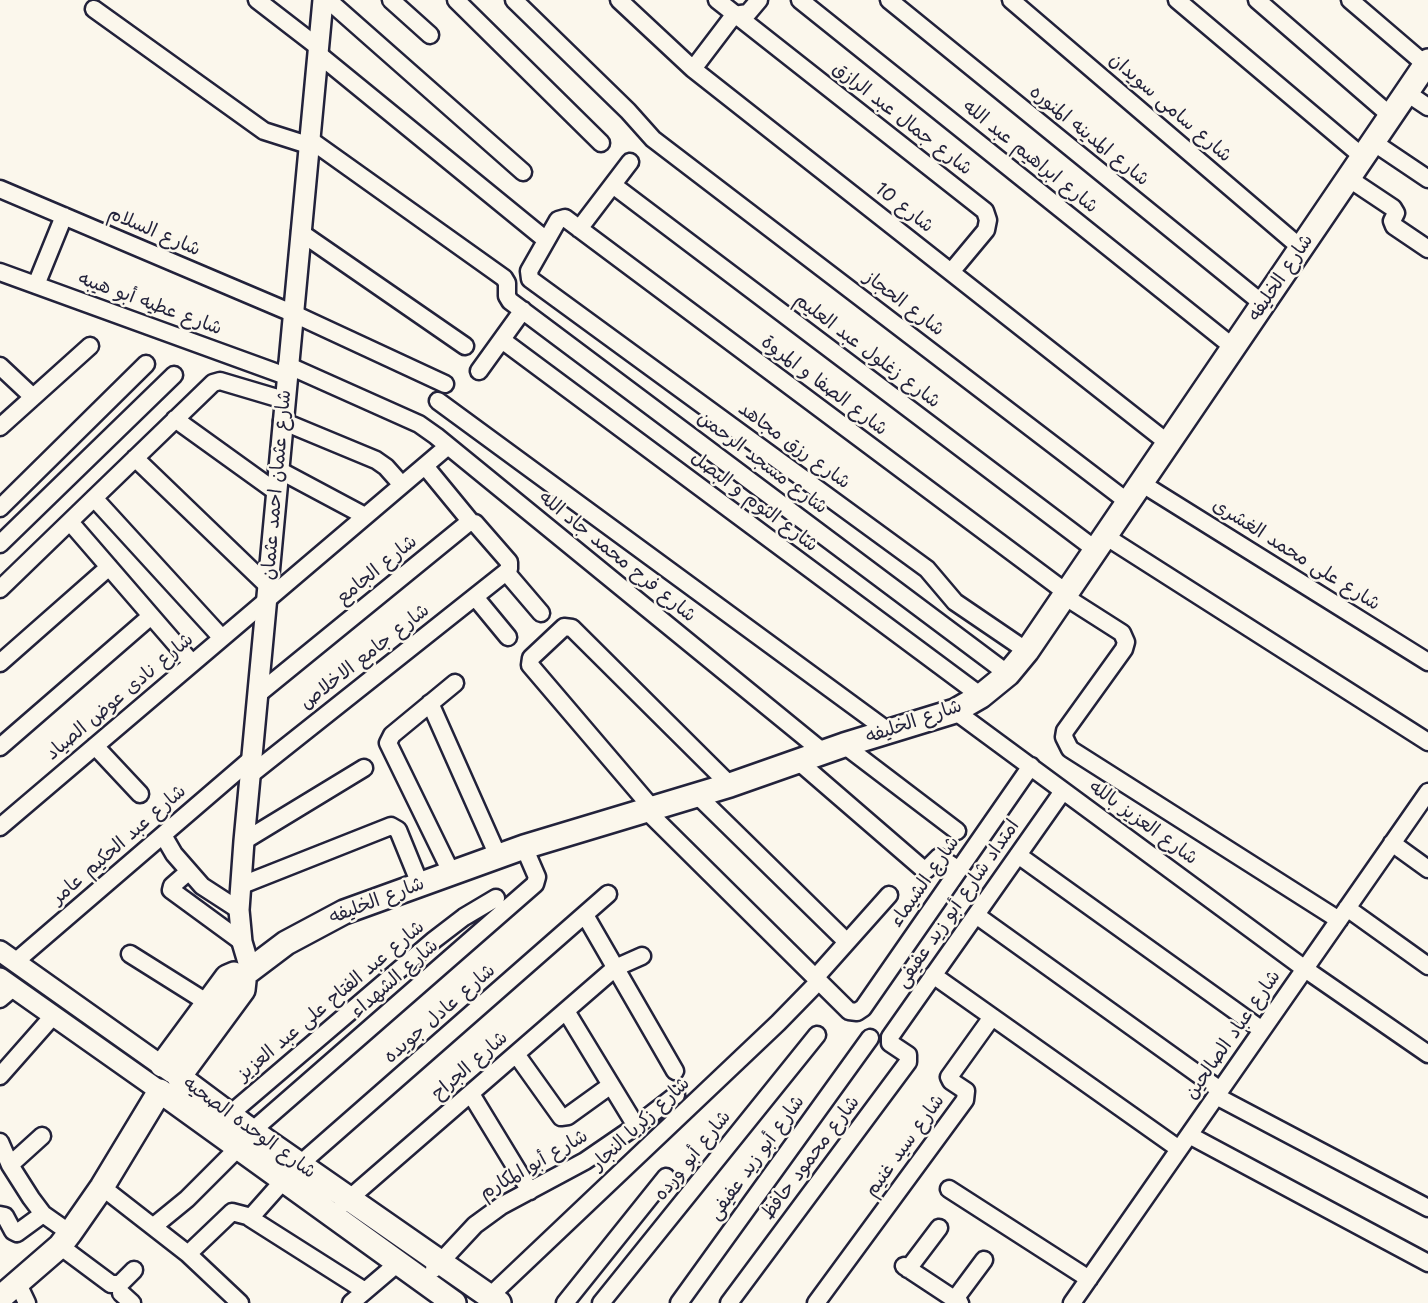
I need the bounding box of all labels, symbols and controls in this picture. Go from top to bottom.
street label: شارع سامى سويدان [1104,49,1236,167]
street label: شارع جمال عبد الرازق [828,57,976,181]
street label: شارع المدينه المنوره [1025,81,1153,191]
street label: شارع ابراهيم عبد الله [958,95,1102,219]
street label: شارع 10 [870,178,938,238]
street label: شارع السلام [104,202,204,262]
street label: شارع الخليفه [1244,230,1318,326]
street label: شارع الحجاز [859,266,949,342]
street label: شارع عطيه أبو هيبه [75,267,225,341]
street label: شارع زغلول عبد العليم [789,289,945,413]
street label: شارع الصفا و المروة [756,331,892,441]
street label: شارع عثمان احمد عثمان [257,389,297,581]
street label: شارع رزق مجاهد [734,398,854,494]
street label: شارع مسجد الرحمن [692,407,832,519]
street label: شارع الثوم و البصل [686,447,822,557]
street label: شارع فرح محمد جاد الله [534,487,700,627]
street label: شارع على محمد الغشرى [1208,494,1384,616]
street label: شارع الجامع [332,530,422,610]
street label: شارع جامع الاخلاص [296,599,434,715]
street label: شارع نادى عوض الصياد [42,629,198,765]
street label: شارع الخليفه [863,695,965,749]
street label: شارع العزيز بالله [1084,776,1202,870]
street label: شارع عبد الحكيم عامر [47,780,191,910]
street label: امتداد شارع أبو زيد عفيفى [891,815,1025,993]
street label: شارع الشيماء [885,832,965,932]
street label: شارع الخليفه [326,872,428,930]
street label: شارع عبد الفتاح على عبد العزيز [233,916,429,1086]
street label: شارع الشهداء [347,935,443,1023]
street label: شارع عادل جويده [380,959,500,1069]
street label: شارع عباد الصالحين [1180,966,1286,1104]
street label: شارع الجراح [427,1027,513,1105]
street label: شارع الوحده الصحيه [178,1072,320,1184]
street label: شارع زكريا النجار [587,1073,695,1175]
street label: شارع سيد غنيم [860,1090,950,1202]
street label: شارع أبو زيد عفيفى [704,1091,810,1225]
street label: شارع محمود حافظ [757,1092,865,1224]
street label: شارع أبو ورده [650,1106,736,1206]
street label: شارع أبو المكارم [476,1125,592,1205]

